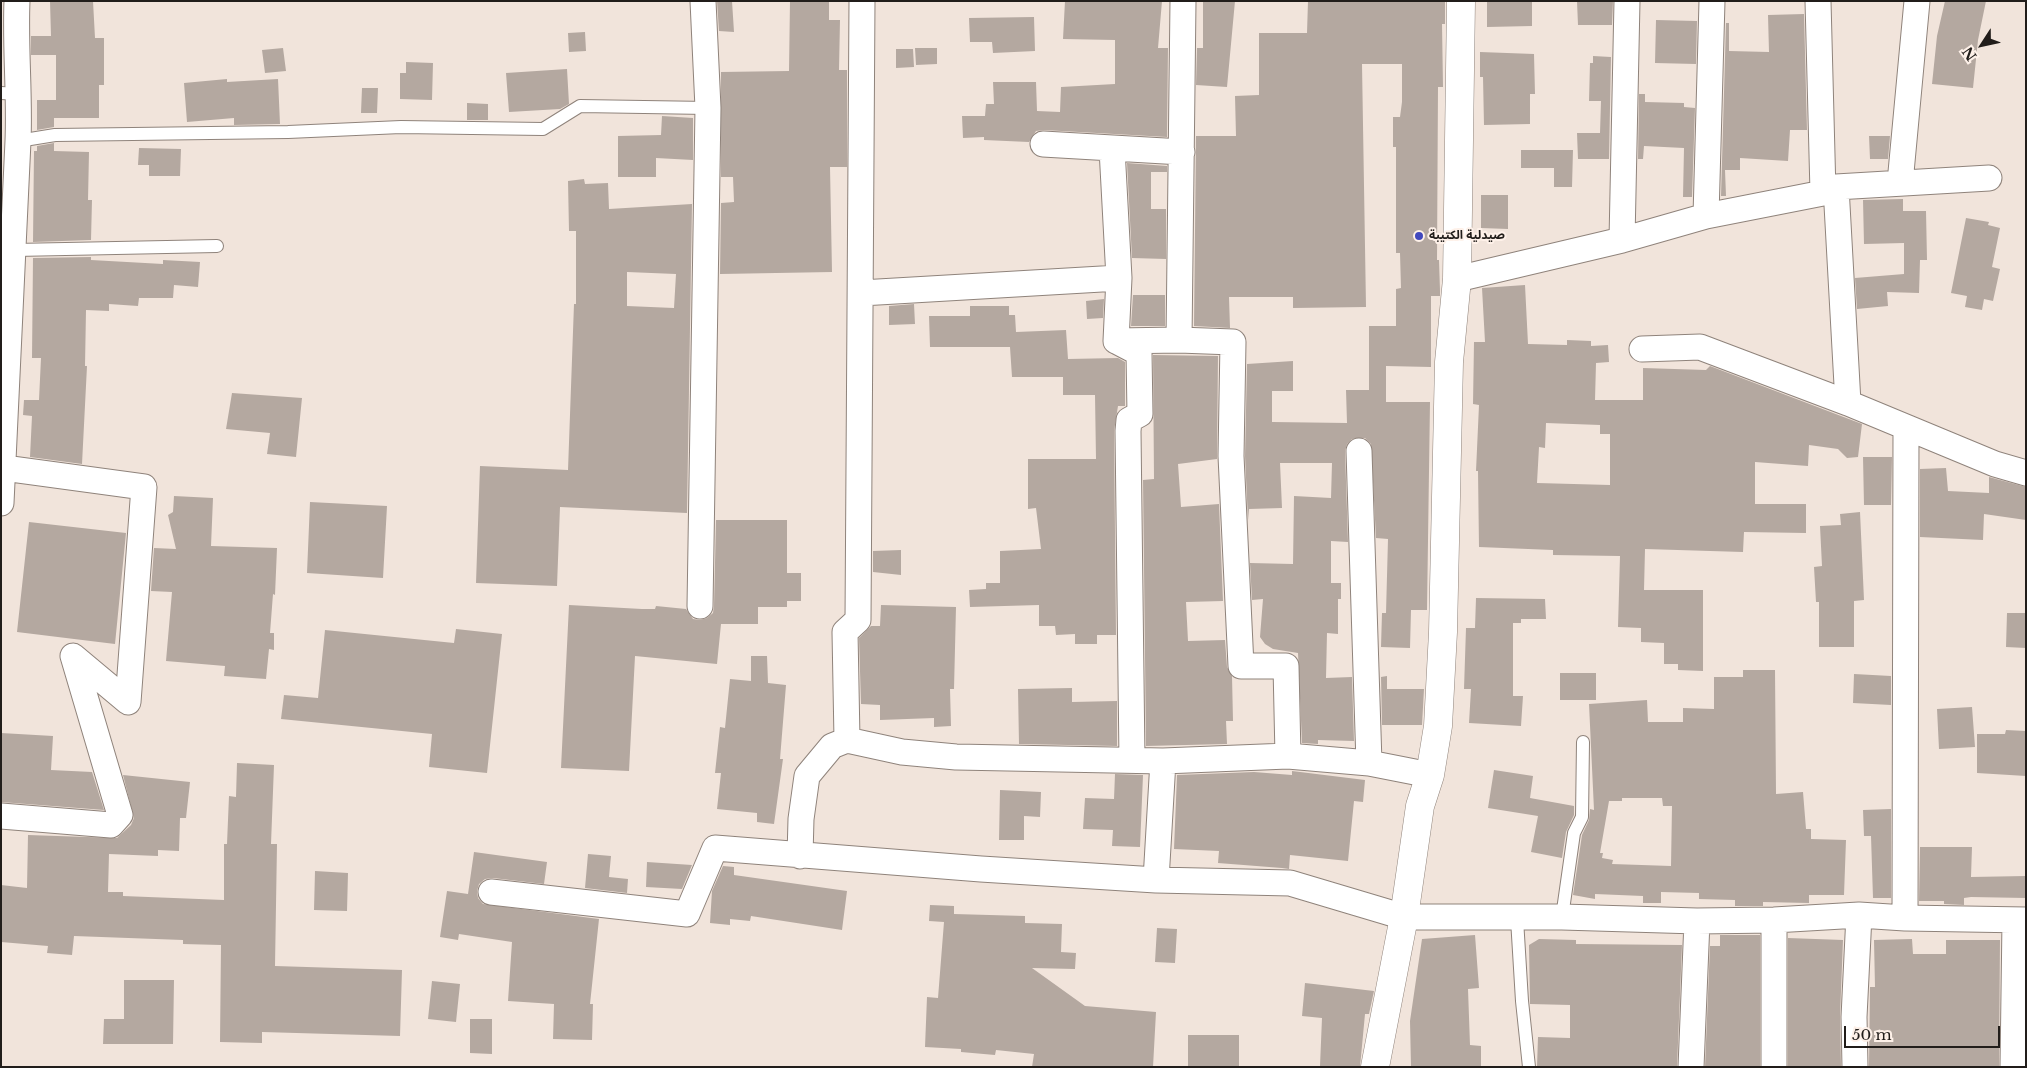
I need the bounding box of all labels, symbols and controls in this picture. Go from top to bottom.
north arrow [1957,20,2007,70]
text: N [1959,43,1981,64]
place label: صيدلية الكتيبة [1429,229,1505,243]
marker: صيدلية الكتيبة [1413,230,1425,242]
scale bar [1847,1016,2003,1048]
text: 50 m [1852,1025,1892,1044]

